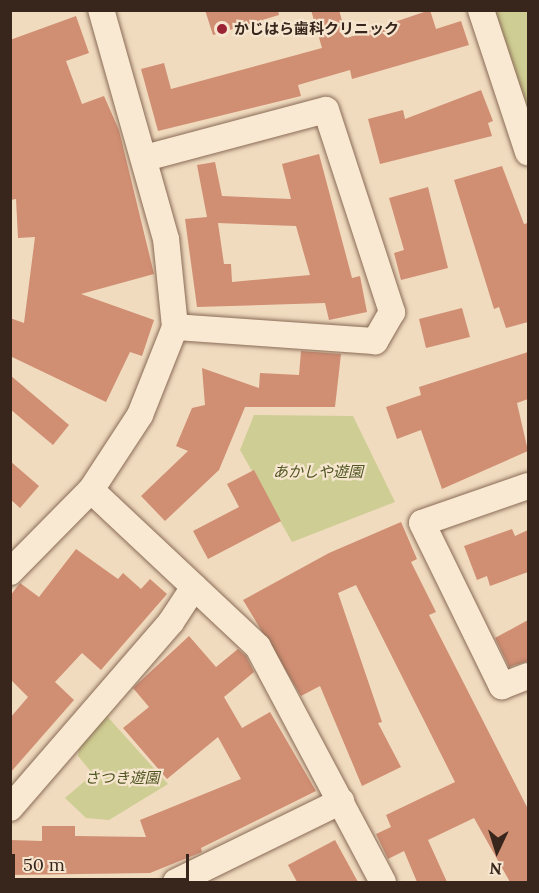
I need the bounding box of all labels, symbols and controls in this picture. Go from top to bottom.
place label: かじはら歯科クリニック [234,20,399,38]
marker: かじはら歯科クリニック [215,22,229,36]
park label: あかしや遊園 [273,463,363,481]
park label: さつき遊園 [85,769,159,787]
north arrow [467,821,527,881]
scale bar [15,842,192,880]
text: 50 m [23,853,65,876]
text: N [489,859,503,879]

